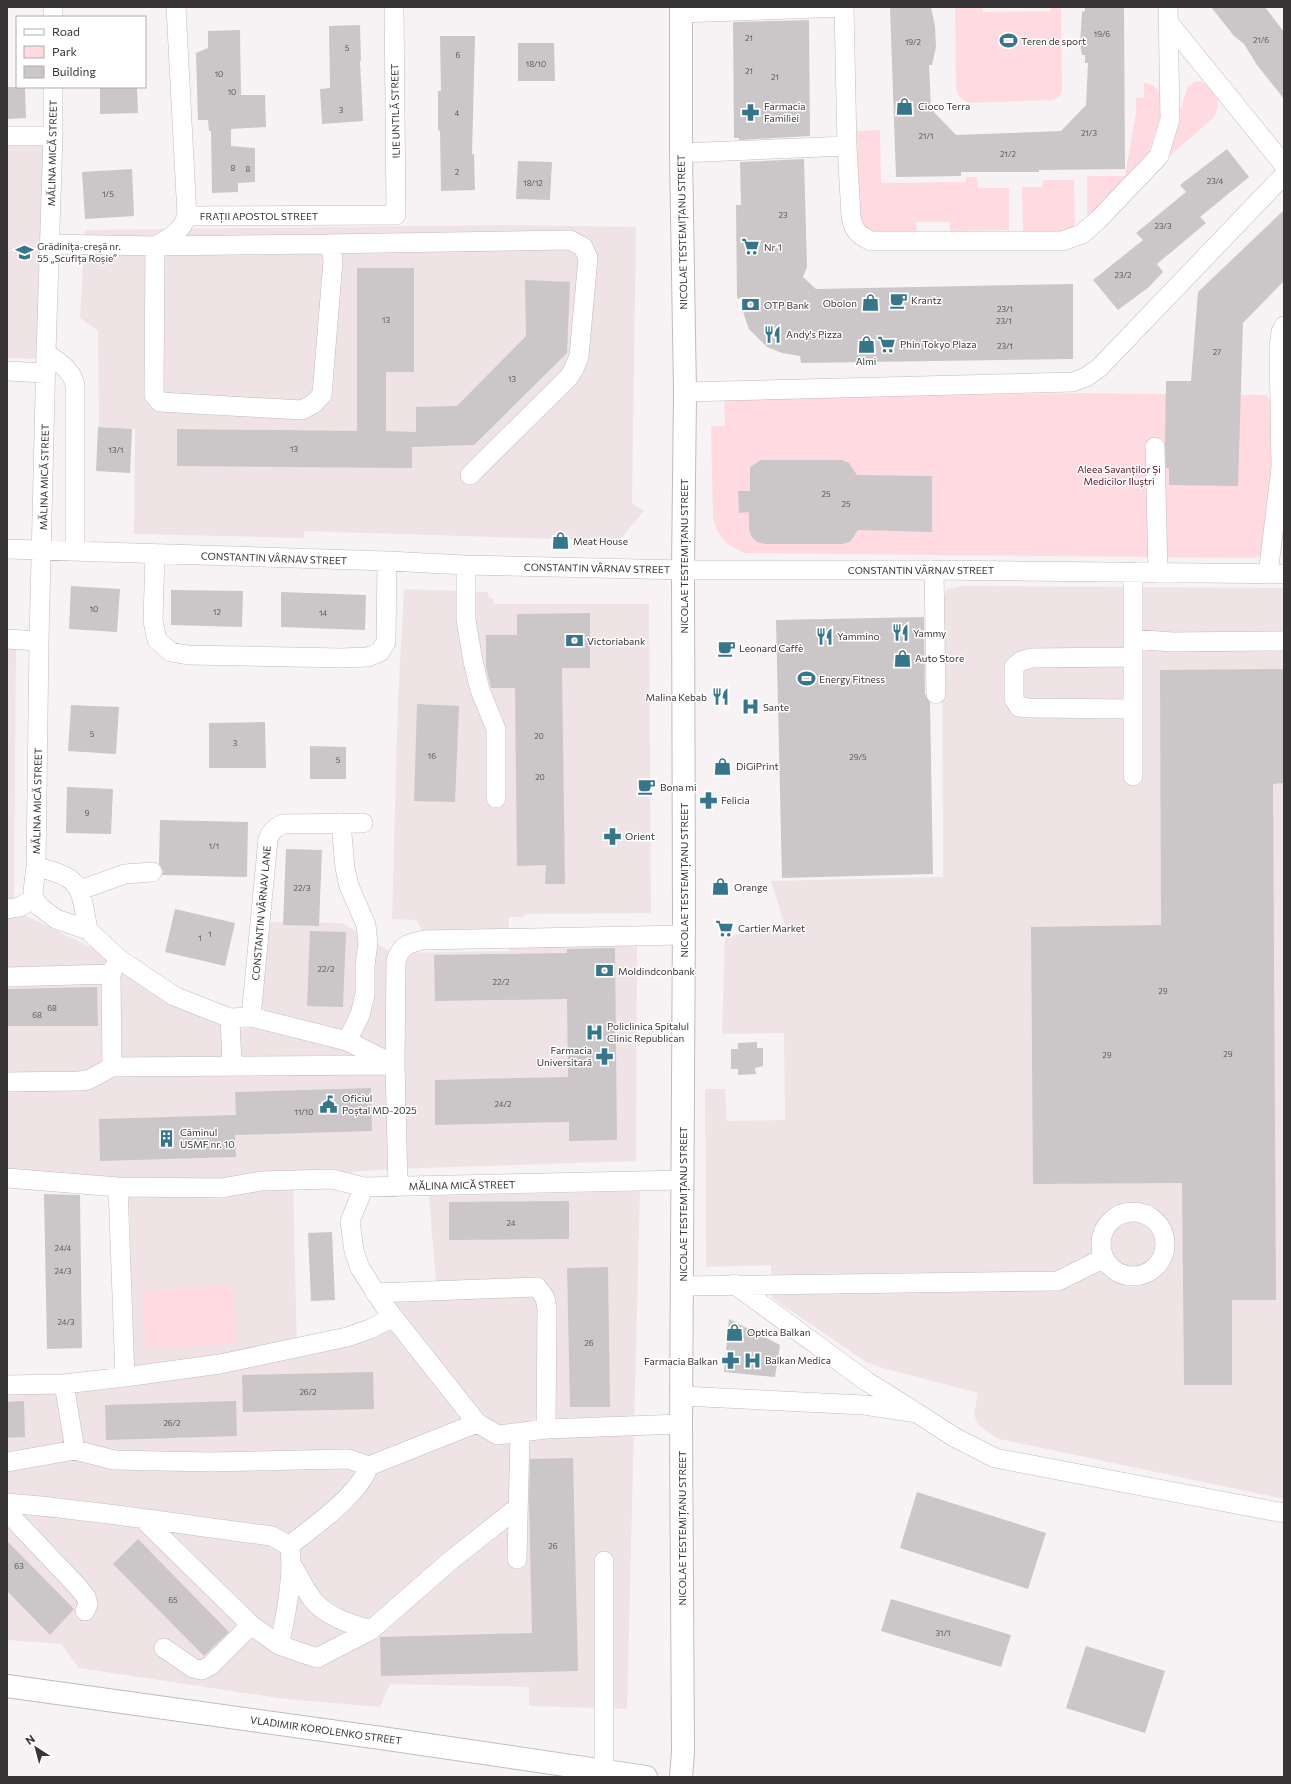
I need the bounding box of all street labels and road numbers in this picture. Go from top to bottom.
street label: ILIE UNTILĂ STREET [388,63,402,159]
street label: MĂLINA MICĂ STREET [45,99,59,206]
street label: NICOLAE TESTEMIȚANU STREET [675,154,690,310]
street label: FRAȚII APOSTOL STREET [200,210,319,223]
street label: MĂLINA MICĂ STREET [37,423,51,530]
street label: NICOLAE TESTEMIȚANU STREET [678,478,691,633]
street label: CONSTANTIN VÂRNAV STREET [201,549,348,567]
street label: CONSTANTIN VÂRNAV STREET [524,561,671,575]
street label: CONSTANTIN VÂRNAV STREET [848,564,995,576]
street label: MĂLINA MICĂ STREET [30,747,44,854]
street label: NICOLAE TESTEMIȚANU STREET [678,802,691,957]
street label: CONSTANTIN VÂRNAV LANE [249,845,273,981]
street label: NICOLAE TESTEMIȚANU STREET [677,1126,690,1281]
street label: MĂLINA MICĂ STREET [409,1178,516,1192]
street label: NICOLAE TESTEMIȚANU STREET [676,1450,689,1605]
street label: VLADIMIR KOROLENKO STREET [250,1713,403,1747]

